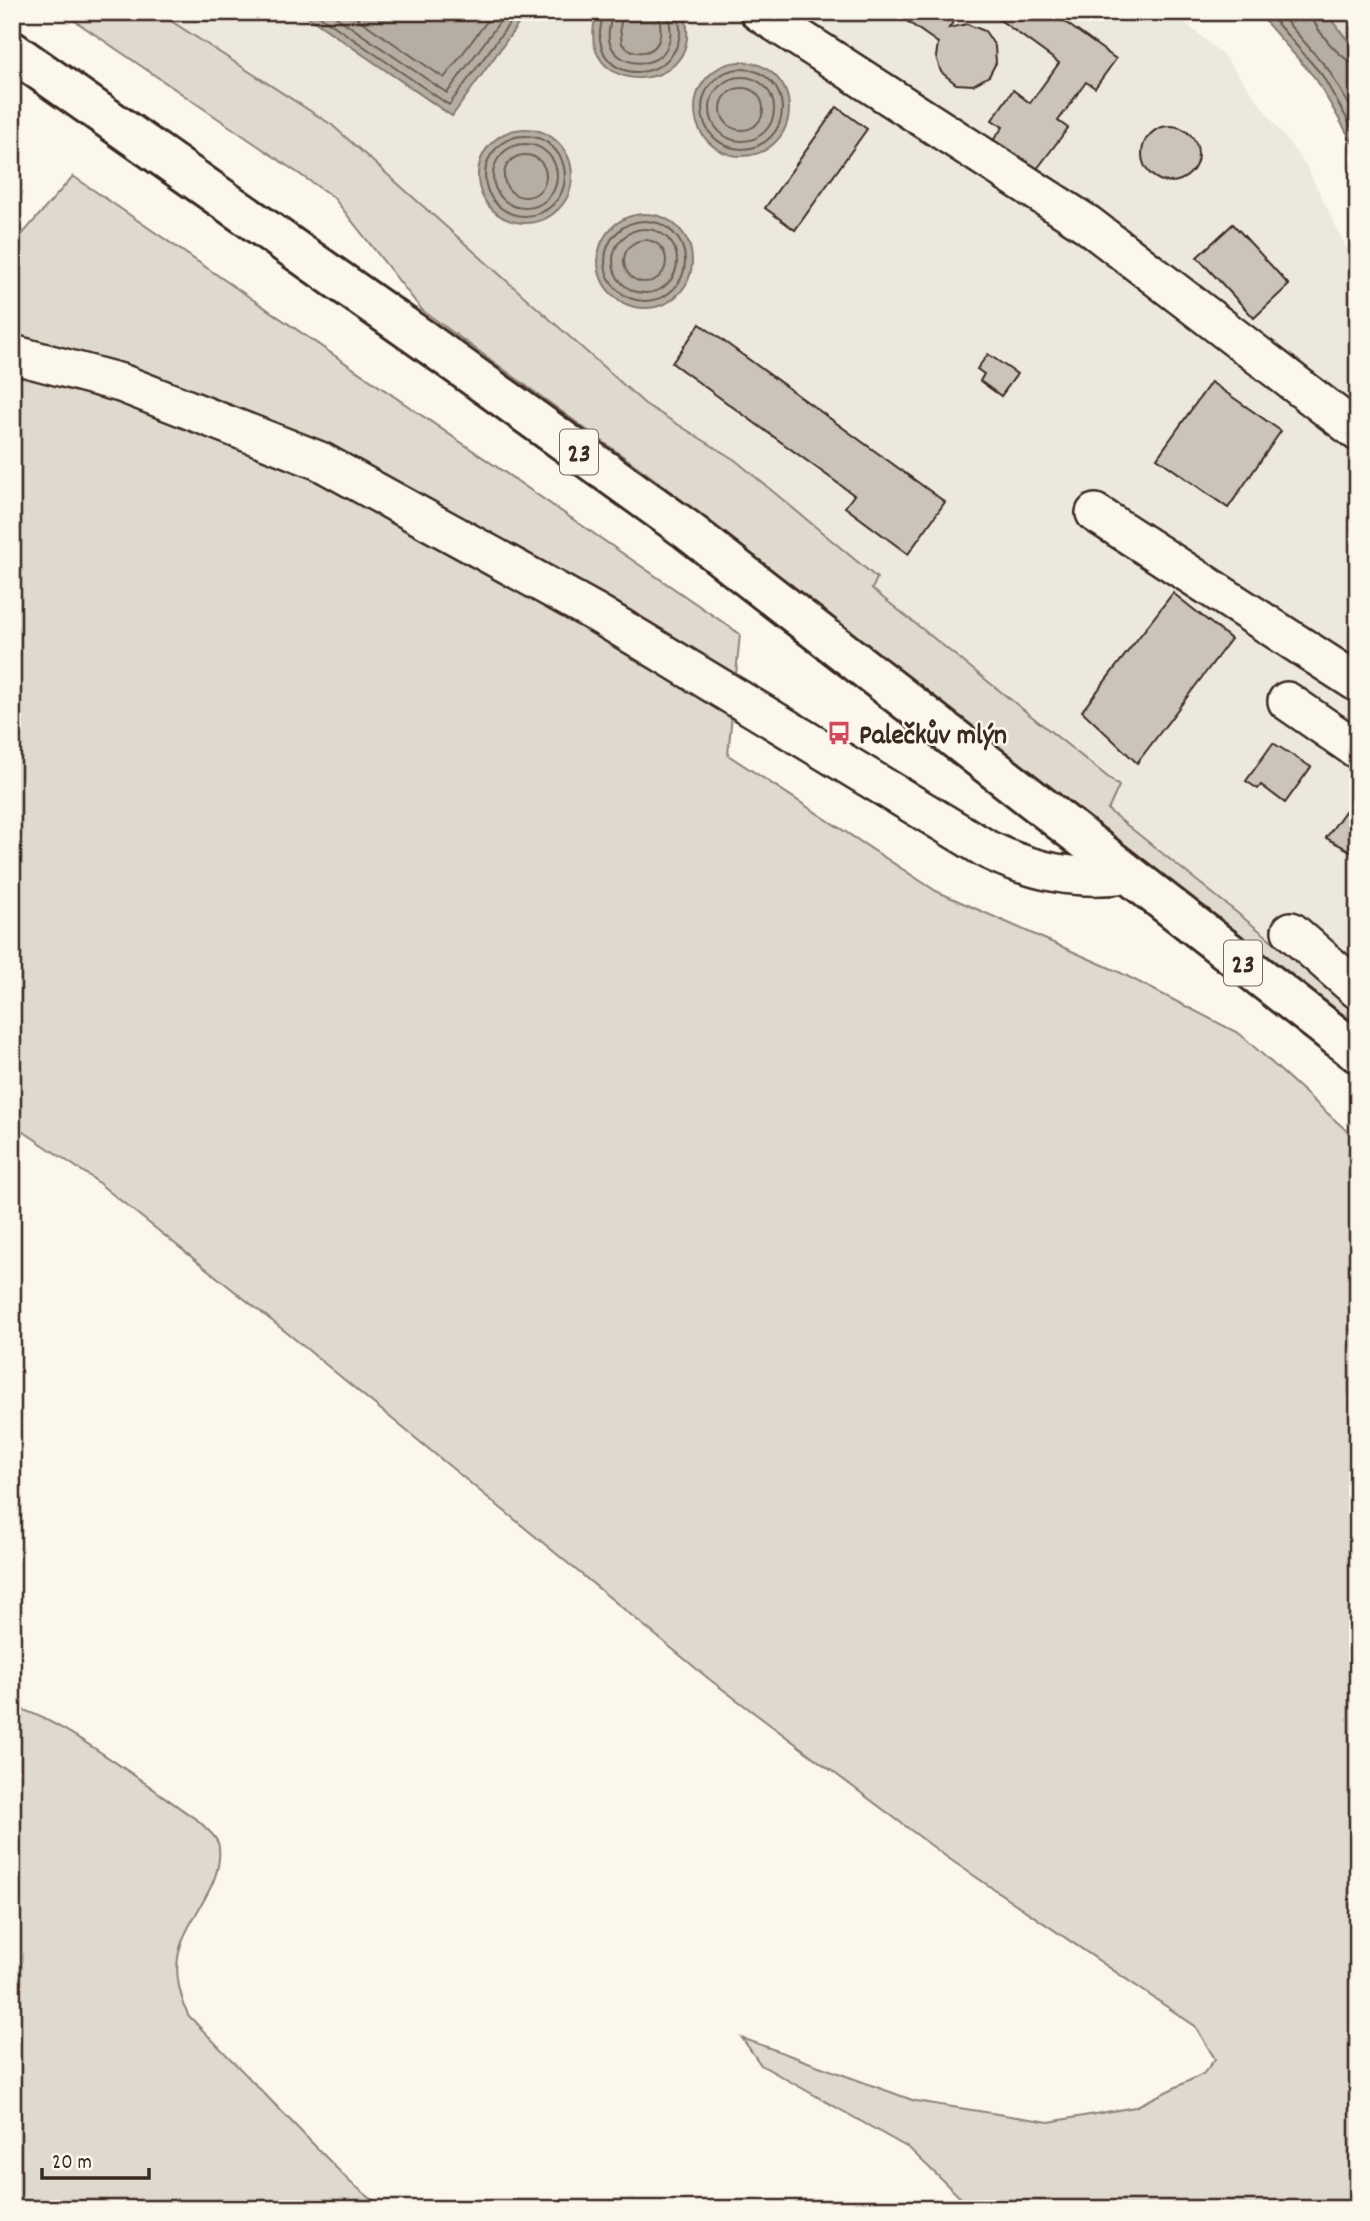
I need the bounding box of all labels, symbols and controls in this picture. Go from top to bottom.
road number: 23 [560,430,598,474]
place label: Palečkův mlýn [859,718,1007,758]
bus stop icon: Palečkův mlýn [825,719,853,747]
road number: 23 [1224,940,1262,986]
scale bar [42,2137,149,2181]
text: 20 m [52,2149,92,2179]

